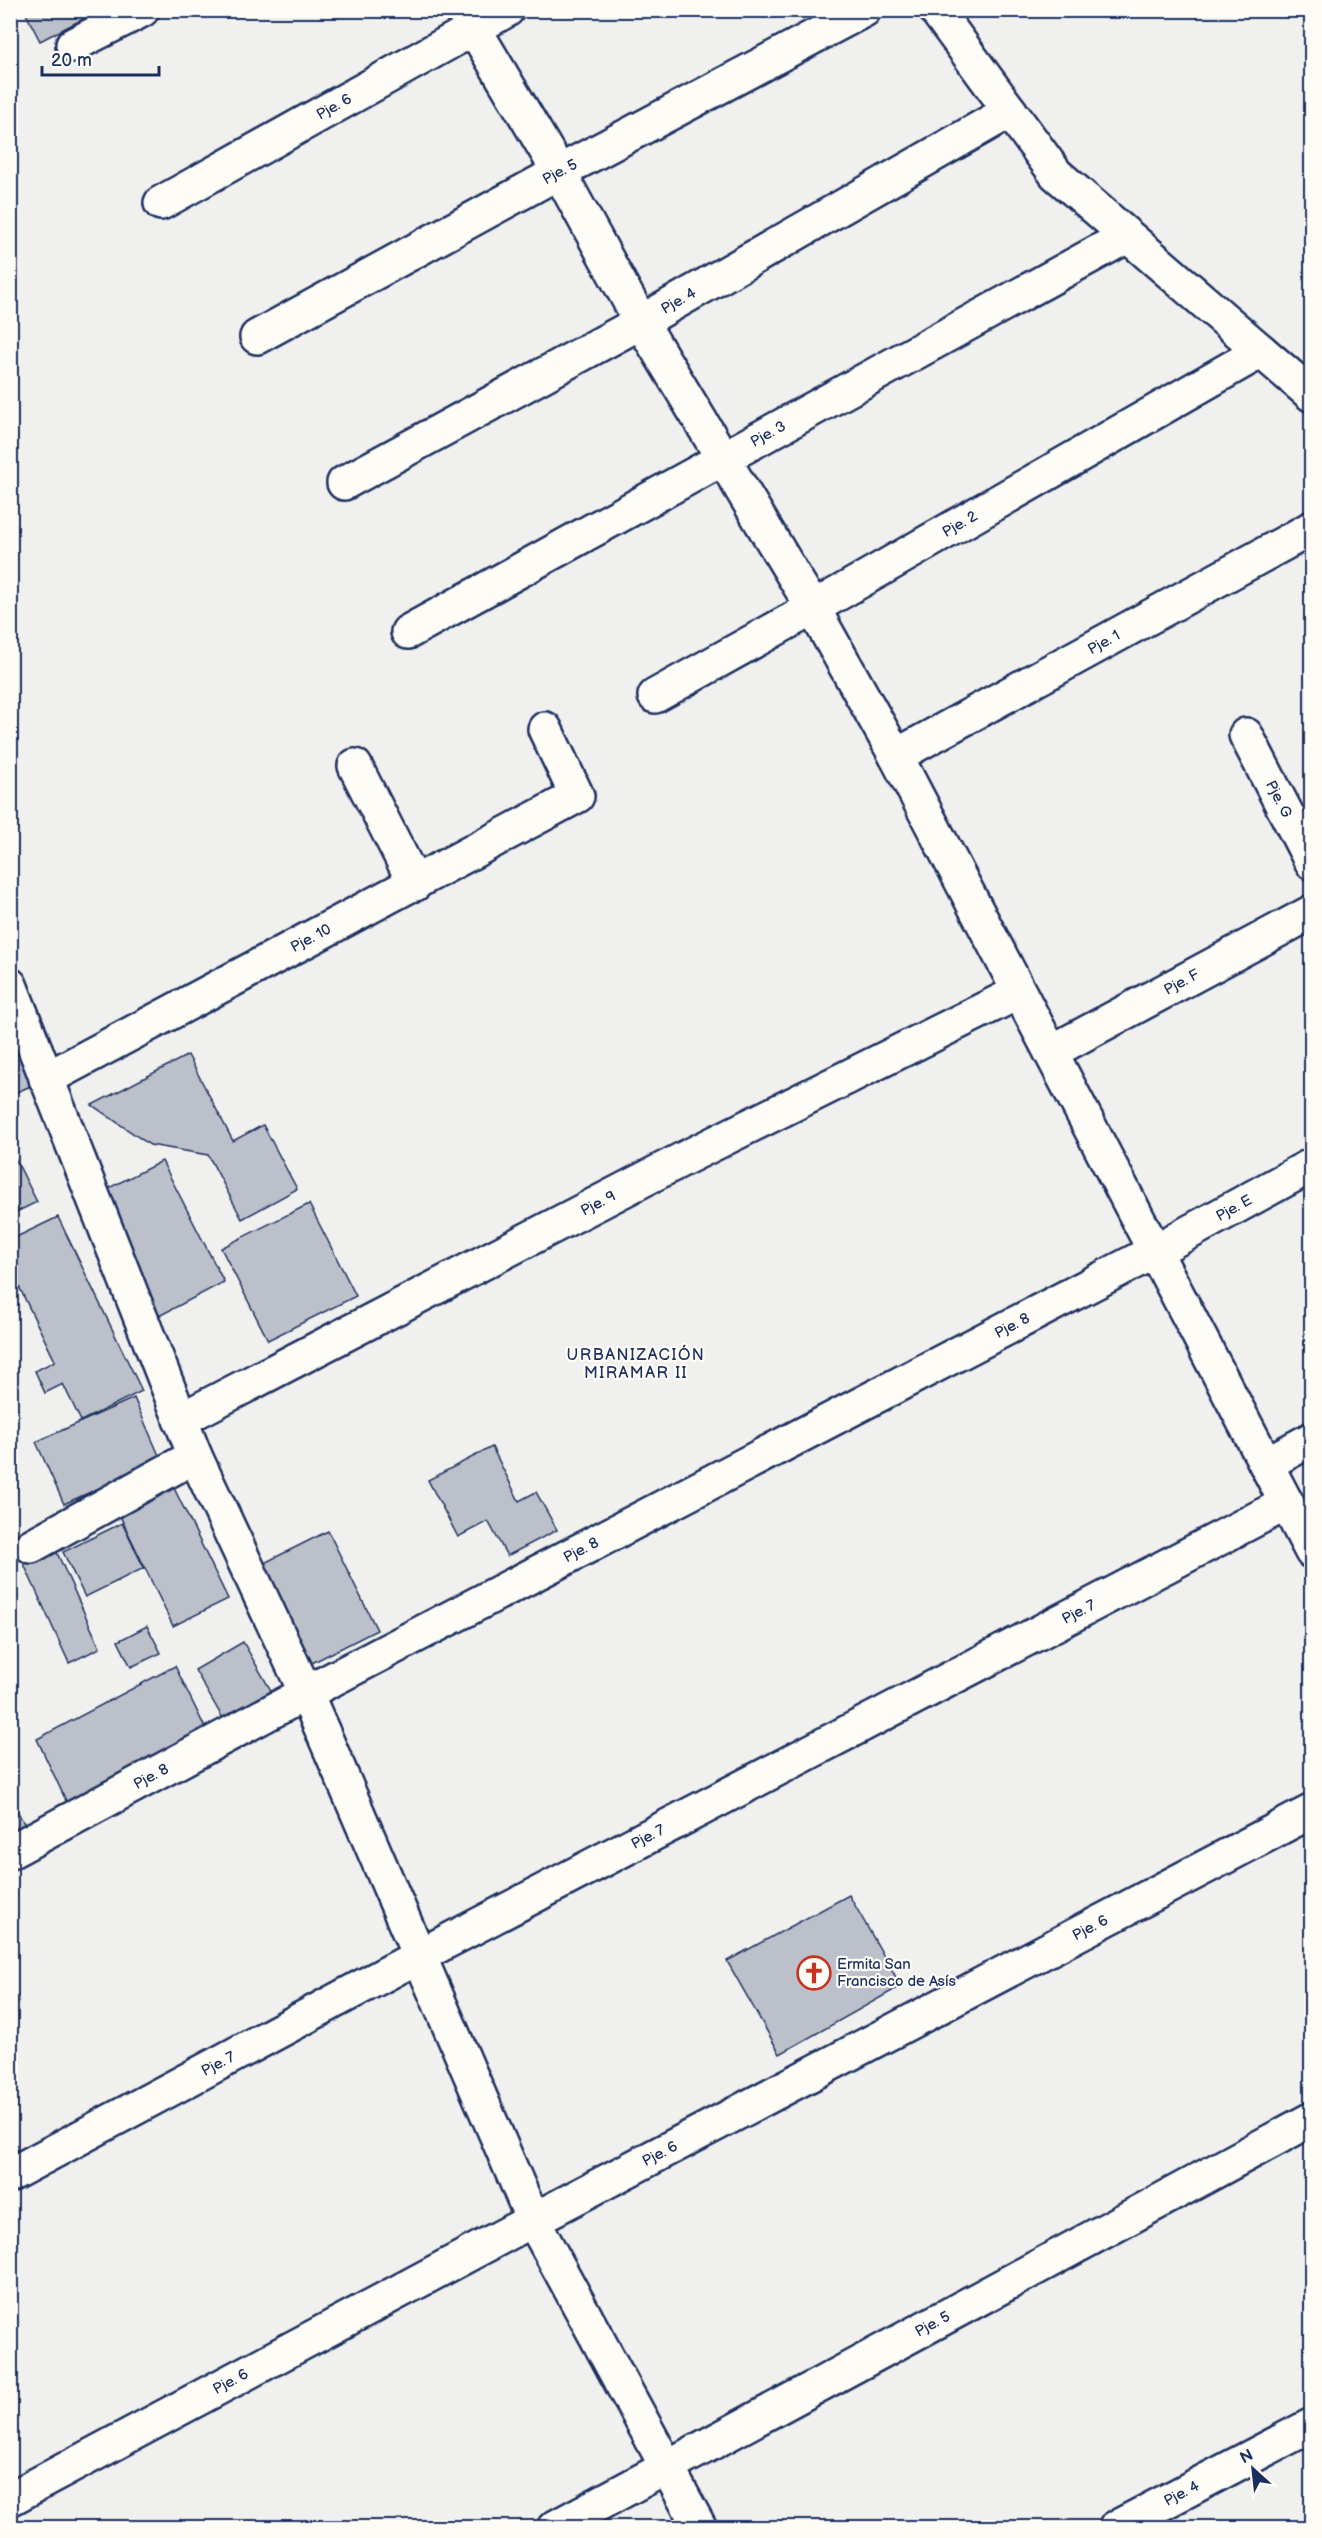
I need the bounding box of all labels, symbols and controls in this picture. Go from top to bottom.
scale bar [42,39,159,77]
text: 20 m [51,50,92,71]
street label: Pje. 6 [313,89,355,124]
street label: Pje. 5 [539,155,581,189]
street label: Pje. 4 [657,283,699,318]
street label: Pje. 3 [747,416,789,451]
street label: Pje. 2 [939,506,981,541]
street label: Pje. 1 [1084,626,1123,659]
street label: Pje. G [1261,777,1297,821]
street label: Pje. 10 [287,919,334,956]
street label: Pje. F [1161,965,1202,999]
street label: Pje. 9 [577,1186,619,1220]
street label: Pje. E [1212,1190,1255,1225]
street label: Pje. 8 [991,1308,1033,1342]
district label: URBANIZACIÓN MIRAMAR II [567,1344,705,1383]
street label: Pje. 8 [560,1533,602,1567]
street label: Pje. 7 [1059,1595,1099,1628]
street label: Pje. 8 [130,1759,172,1793]
street label: Pje. 7 [628,1820,668,1853]
street label: Pje. 6 [1069,1910,1111,1945]
church icon: Ermita San Francisco de Asís [796,1955,832,1991]
place label: Ermita San Francisco de Asís [837,1955,957,1991]
street label: Pje. 7 [198,2047,239,2080]
street label: Pje. 6 [639,2136,681,2171]
street label: Pje. 5 [912,2307,953,2341]
street label: Pje. 6 [210,2364,252,2399]
north arrow [1223,2439,1283,2499]
text: N [1237,2446,1257,2468]
street label: Pje. 4 [1160,2476,1202,2510]

